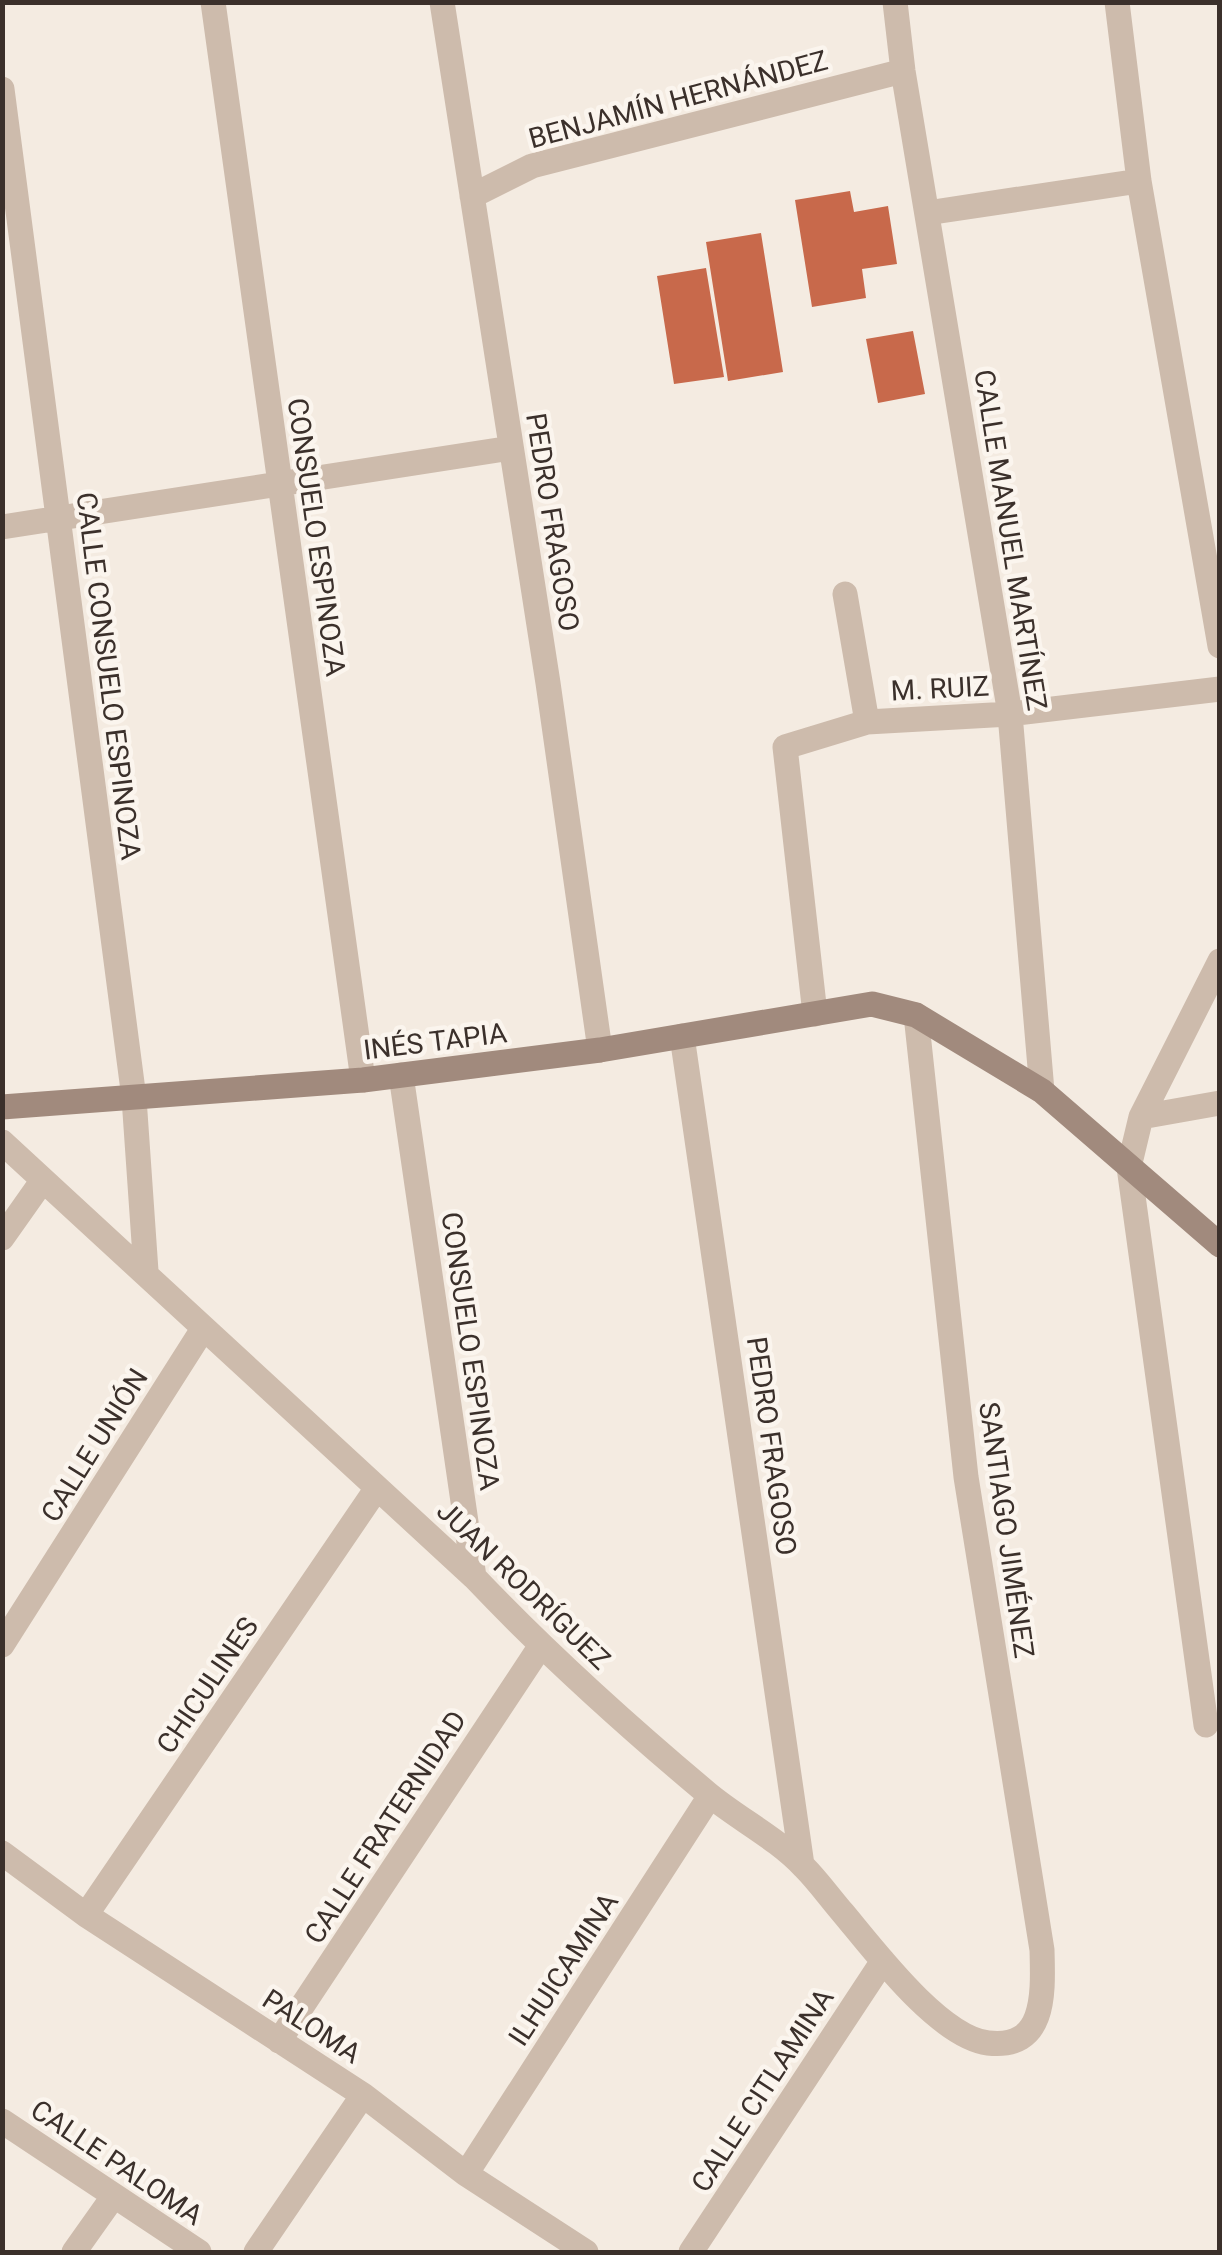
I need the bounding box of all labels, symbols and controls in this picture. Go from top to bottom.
street label: BENJAMÍN HERNÁNDEZ [525,44,831,155]
street label: CALLE MANUEL MARTÍNEZ [967,367,1054,713]
street label: CONSUELO ESPINOZA [281,396,352,678]
street label: PEDRO FRAGOSO [519,411,586,634]
street label: CALLE CONSUELO ESPINOZA [70,490,147,862]
street label: M. RUIZ [890,669,990,708]
street label: INÉS TAPIA [361,1016,509,1067]
street label: CONSUELO ESPINOZA [435,1210,506,1492]
street label: PEDRO FRAGOSO [740,1335,803,1558]
street label: CALLE UNIÓN [34,1363,155,1528]
street label: SANTIAGO JIMÉNEZ [972,1400,1041,1660]
street label: JUAN RODRÍGUEZ [430,1494,617,1676]
street label: CHICULINES [150,1611,265,1760]
street label: CALLE FRATERNIDAD [298,1705,473,1950]
street label: ILHUICAMINA [502,1887,625,2052]
street label: PALOMA [256,1982,367,2070]
street label: CALLE CITLAMINA [684,1982,840,2198]
street label: CALLE PALOMA [25,2093,209,2232]

